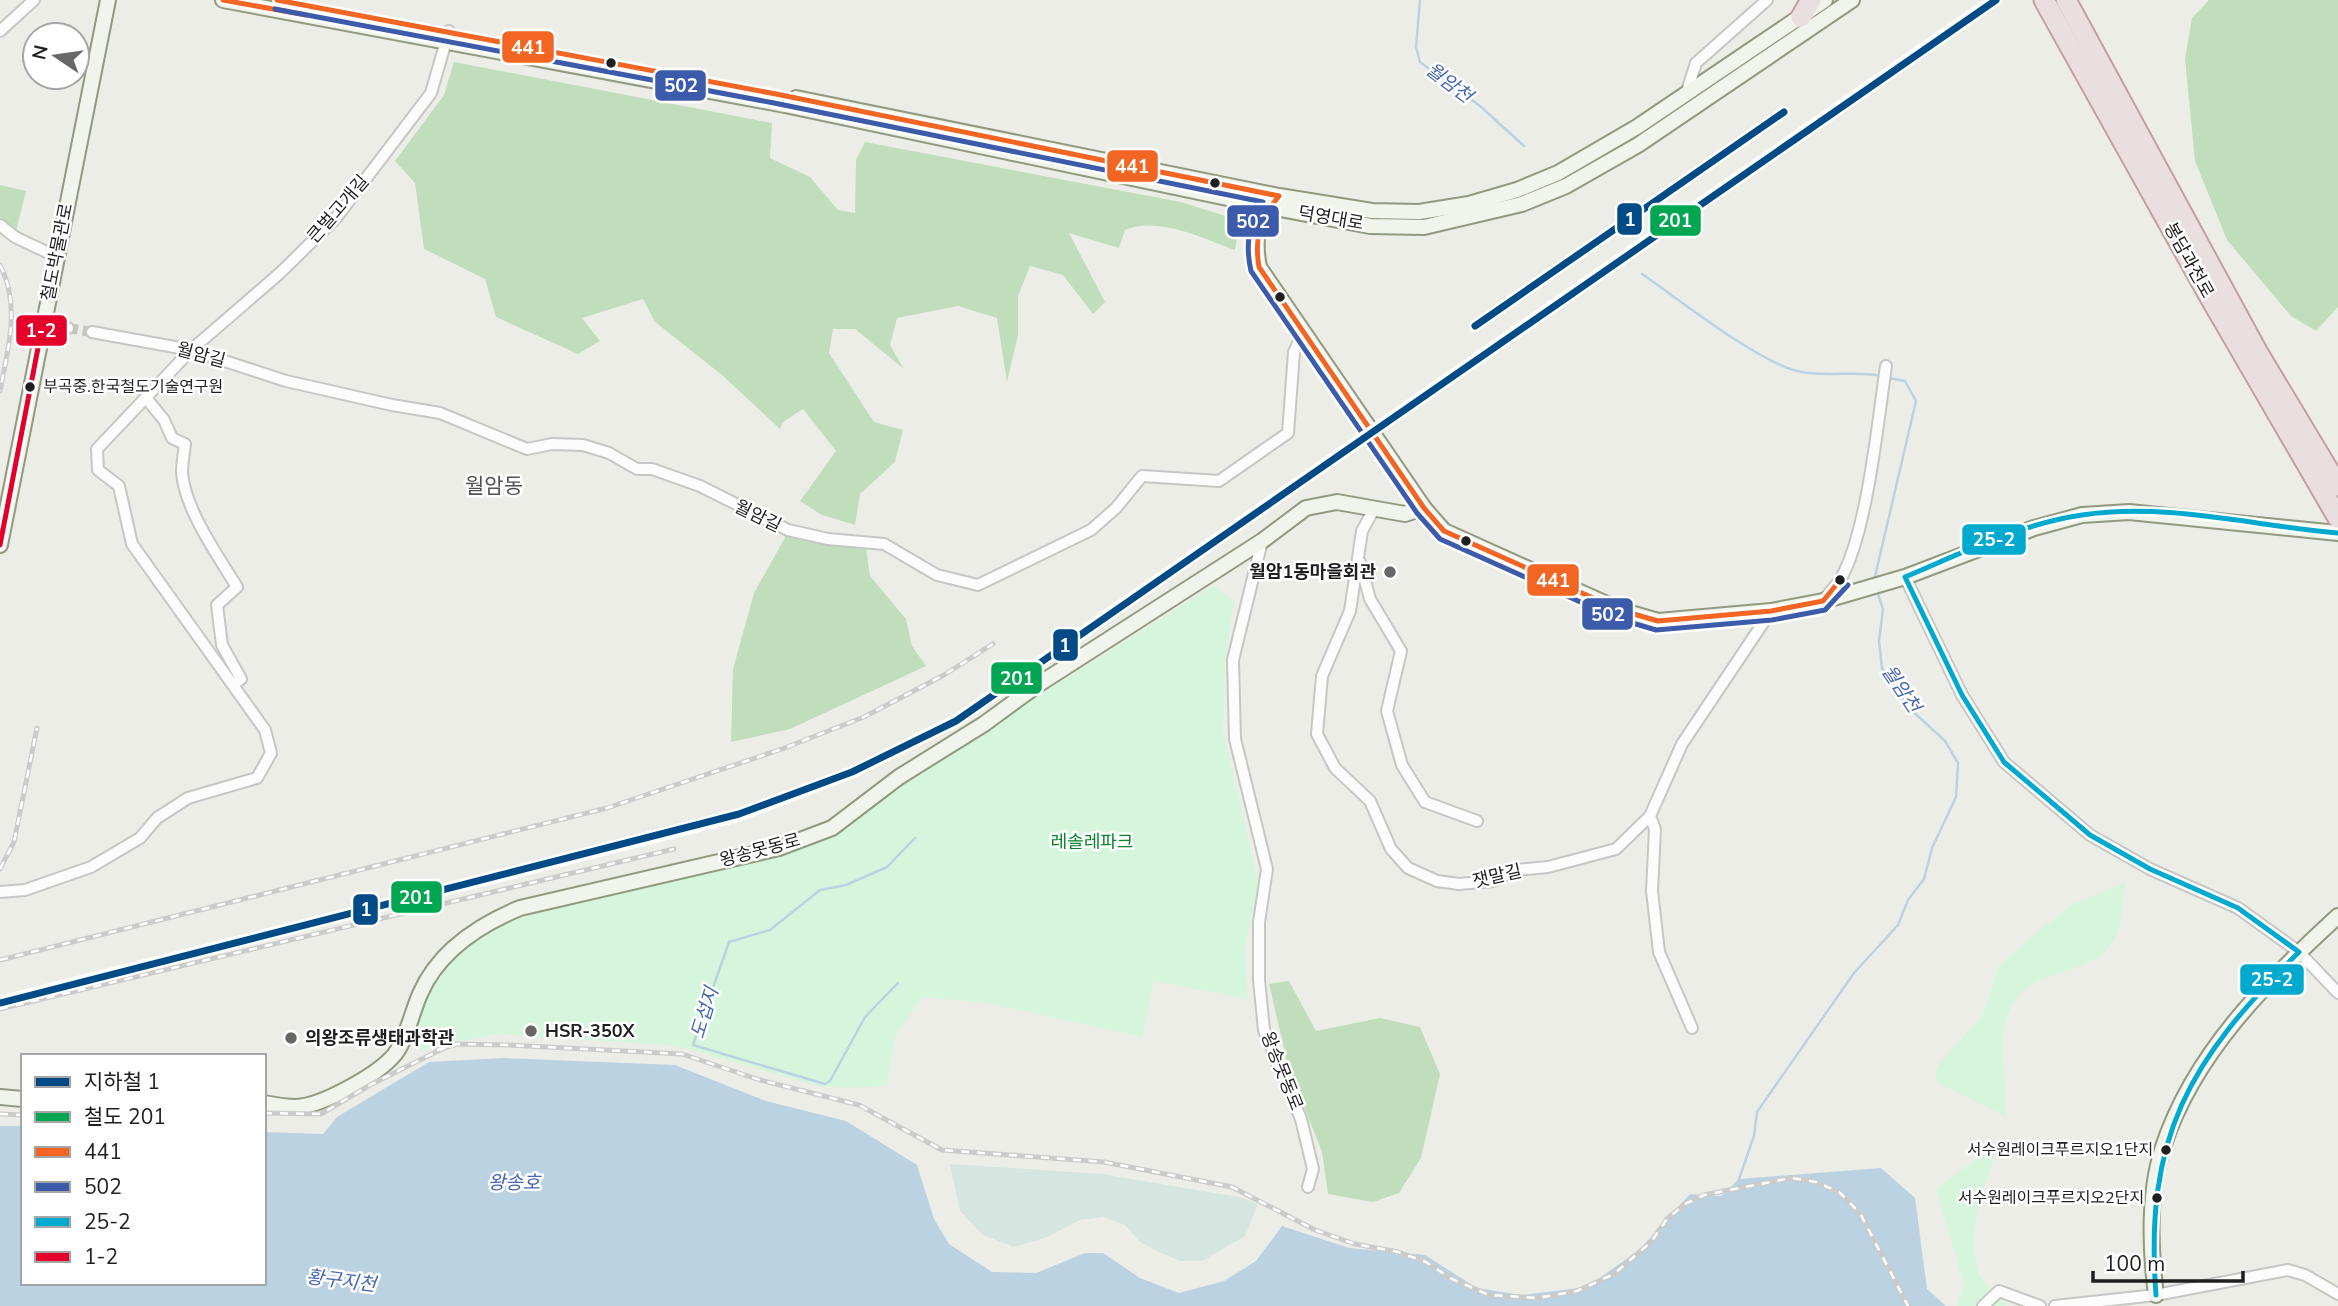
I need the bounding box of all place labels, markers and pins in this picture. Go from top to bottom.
unlabelled marker [604,56,618,70]
unlabelled marker [1208,176,1222,190]
unlabelled marker [1273,290,1287,304]
place label: 부곡중.한국철도기술연구원 [43,376,223,398]
marker: 부곡중.한국철도기술연구원 [23,380,37,394]
unlabelled marker [1459,534,1473,548]
place label: 월암1동마을회관 [1249,560,1376,584]
marker: 월암1동마을회관 [1382,564,1398,580]
unlabelled marker [1833,573,1847,587]
place label: HSR-350X [545,1019,636,1043]
marker: HSR-350X [523,1023,539,1039]
place label: 의왕조류생태과학관 [305,1026,454,1050]
marker: 의왕조류생태과학관 [283,1030,299,1046]
place label: 서수원레이크푸르지오1단지 [1967,1139,2153,1161]
marker: 서수원레이크푸르지오1단지 [2159,1143,2173,1157]
place label: 서수원레이크푸르지오2단지 [1958,1187,2144,1209]
marker: 서수원레이크푸르지오2단지 [2150,1191,2164,1205]

